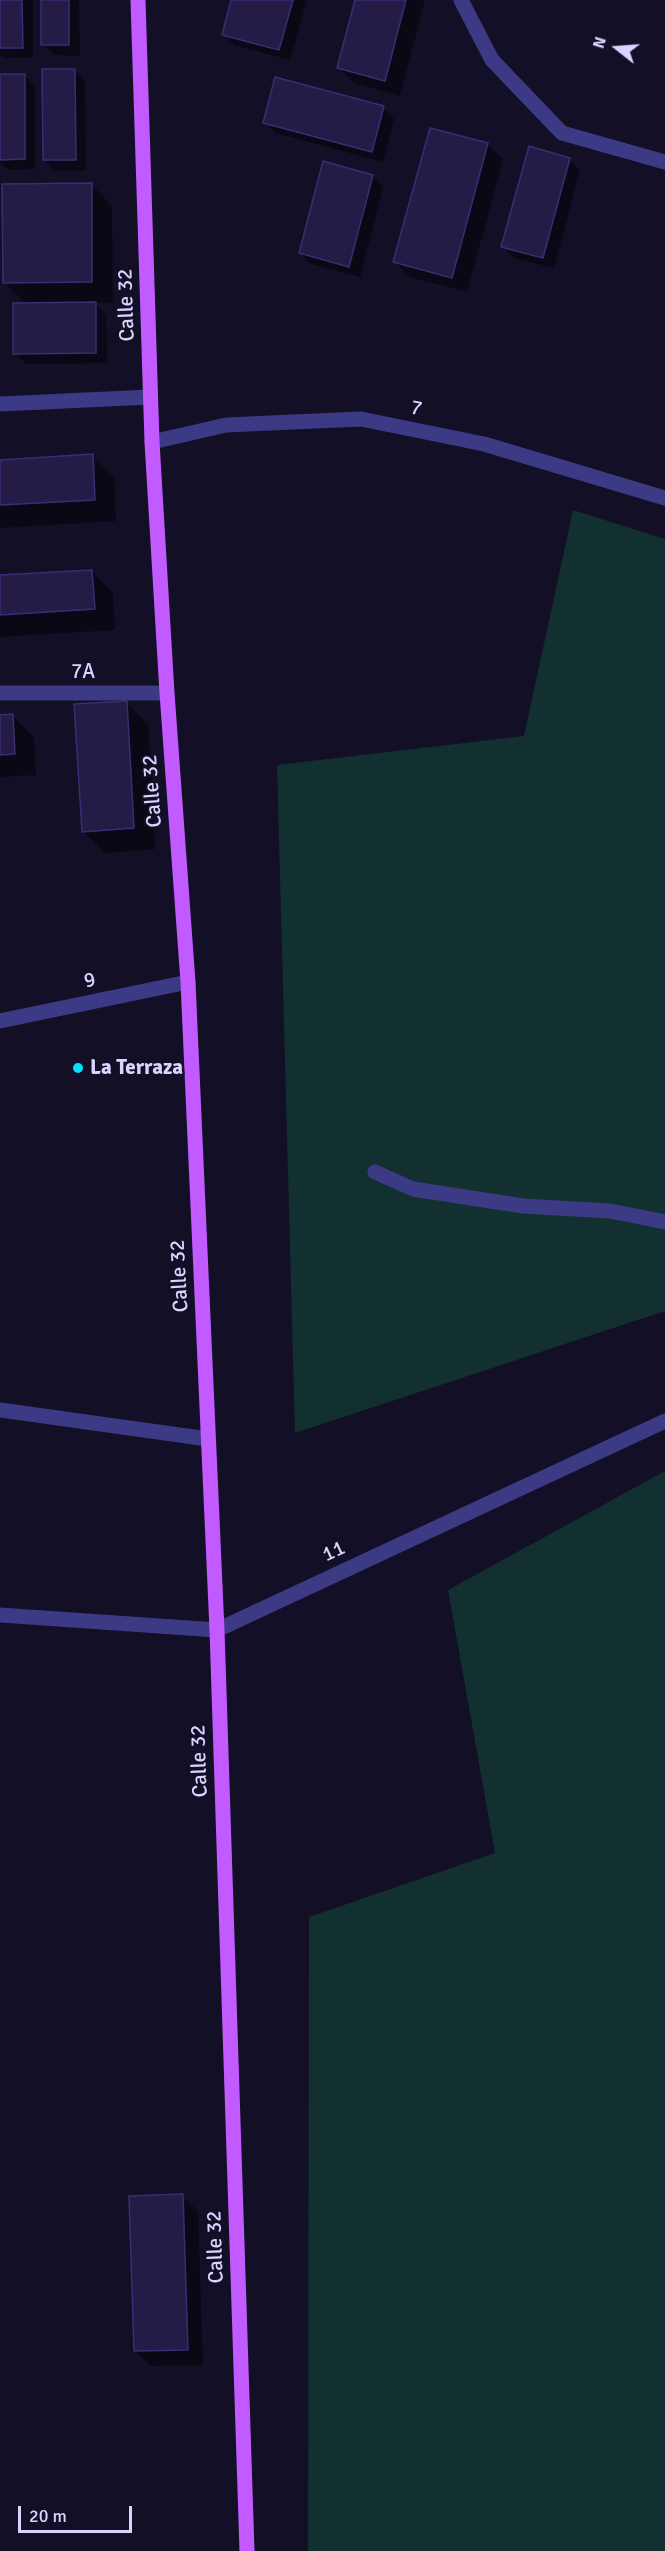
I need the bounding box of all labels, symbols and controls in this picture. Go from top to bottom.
north arrow [587,18,647,78]
text: N [589,34,611,51]
street label: Calle 32 [113,268,141,342]
street label: 7 [408,396,424,422]
street label: 7A [71,659,95,685]
street label: Calle 32 [138,754,168,828]
street label: 9 [82,967,98,995]
place label: La Terraza [90,1055,183,1081]
marker: La Terraza [71,1061,85,1075]
street label: Calle 32 [166,1239,194,1313]
street label: 11 [318,1536,350,1568]
street label: Calle 32 [186,1724,214,1798]
street label: Calle 32 [202,2210,230,2284]
scale bar [21,2494,135,2532]
text: 20 m [29,2505,67,2527]

